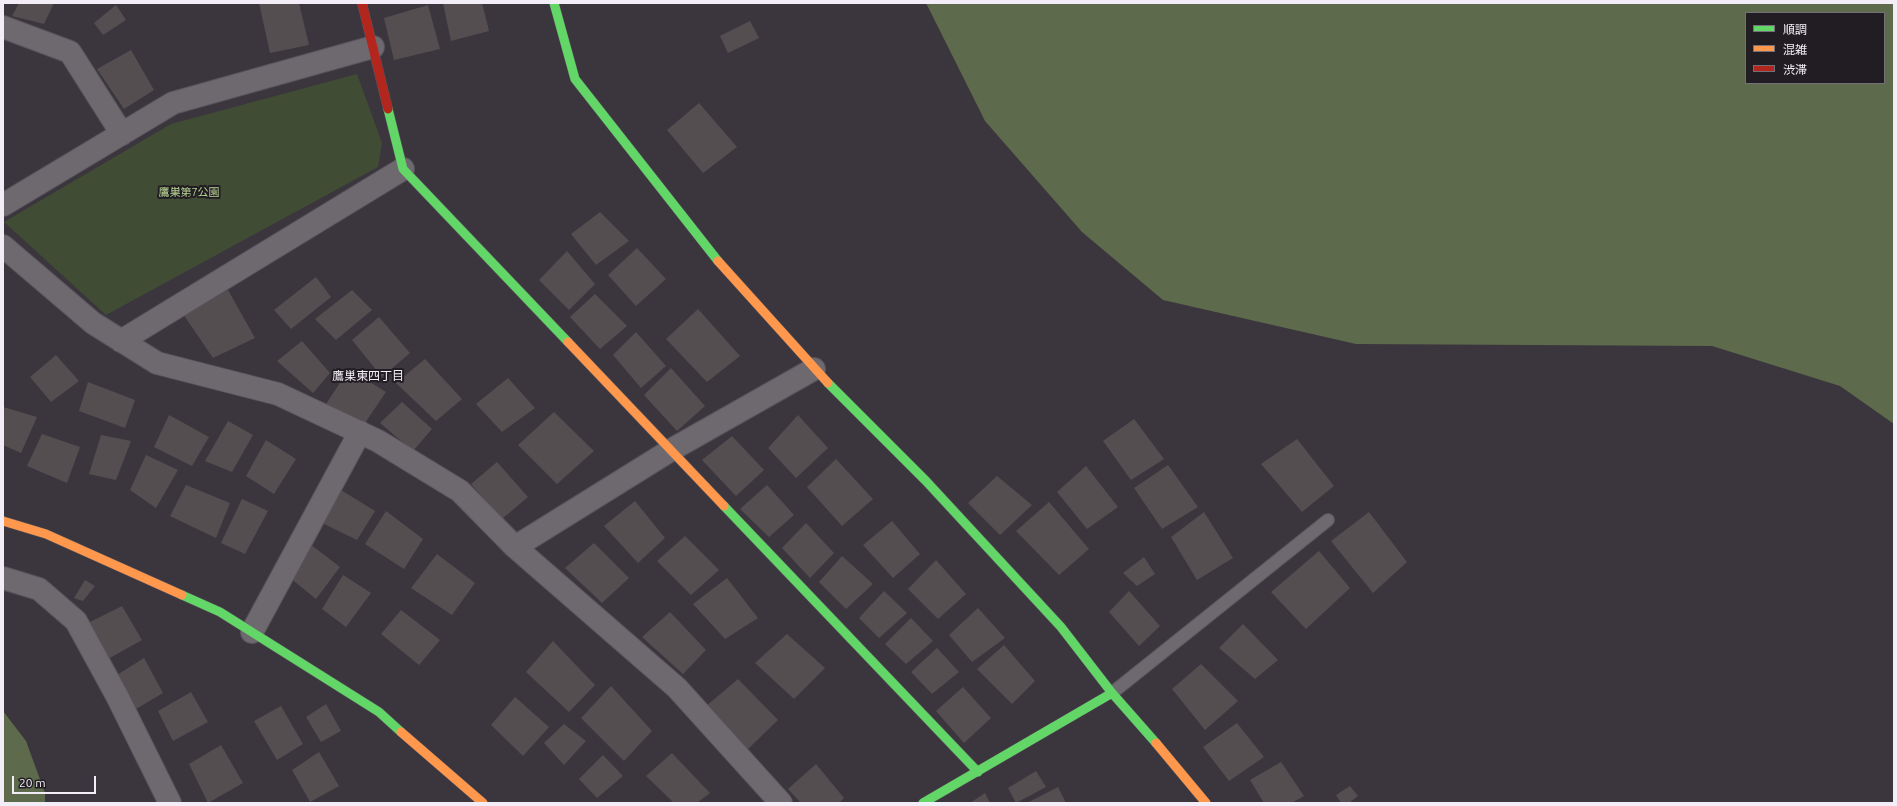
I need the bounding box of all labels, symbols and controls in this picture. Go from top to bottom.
legend [1745,12,1885,84]
text: 順調 [1783,23,1807,36]
text: 混雑 [1783,43,1807,56]
text: 渋滞 [1783,63,1807,76]
park label: 鷹巣第7公園 [158,185,220,199]
district label: 鷹巣東四丁目 [332,369,404,383]
scale bar [14,768,98,794]
text: 20 m [19,776,46,789]

